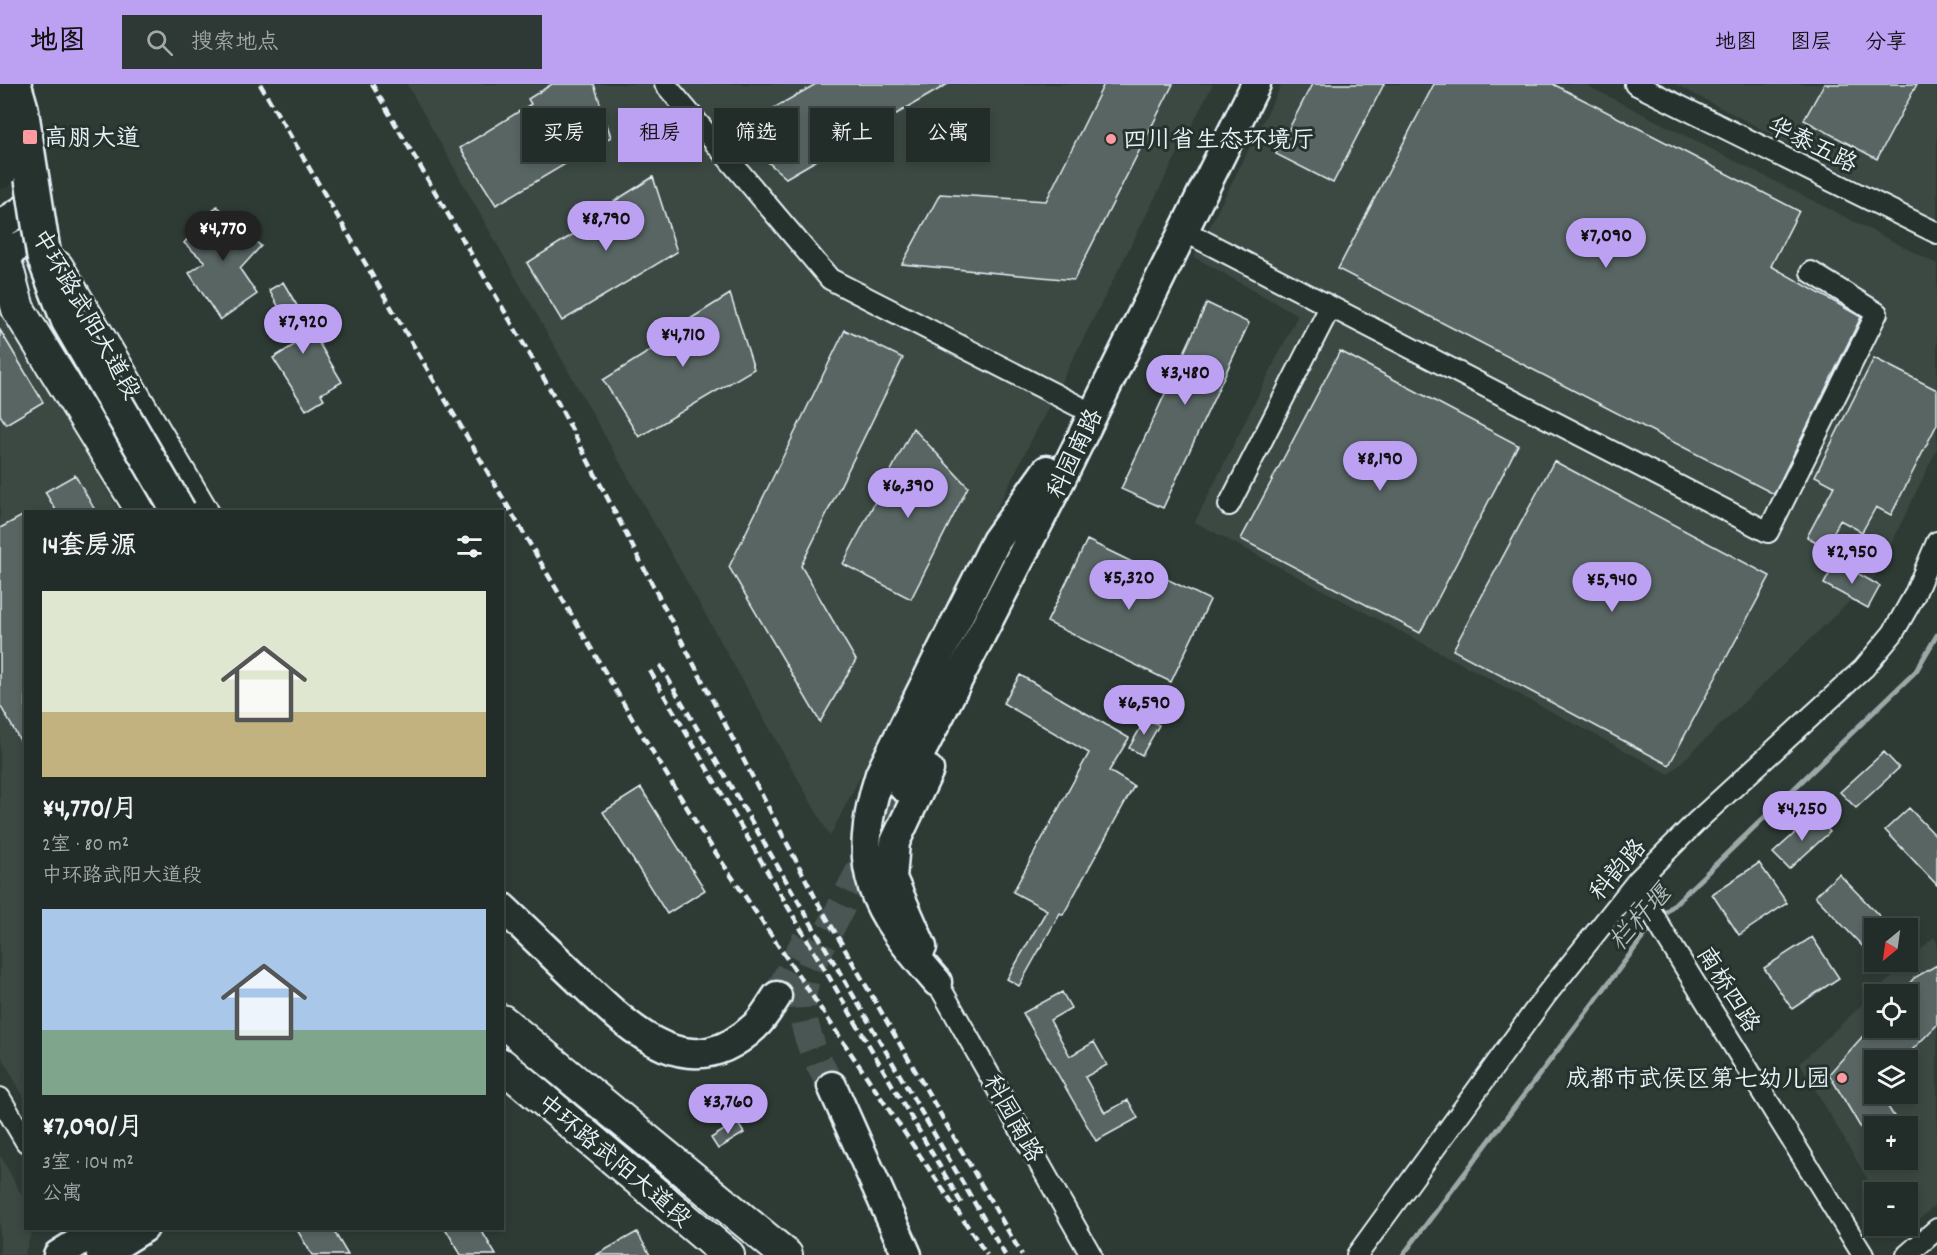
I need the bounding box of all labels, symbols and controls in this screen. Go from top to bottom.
search box [122,15,542,69]
text: 地图 [30,24,86,64]
icon: search [143,26,176,59]
text: 搜索地点 [191,28,279,59]
text: 地图 [1715,29,1757,59]
text: 图层 [1790,29,1832,59]
text: 分享 [1865,29,1907,59]
chip: 买房 [522,108,606,162]
chip: 租房 [618,108,702,162]
chip: 筛选 [714,108,798,162]
chip: 新上 [810,108,894,162]
chip: 公寓 [906,108,990,162]
street label: 华泰五路 [1761,110,1862,183]
place label: 高朋大道 [44,123,140,157]
place label: 四川省生态环境厅 [1123,125,1315,159]
marker: 高朋大道 [21,128,39,146]
marker: 四川省生态环境厅 [1104,132,1118,146]
pin: ¥8,790 [557,201,655,252]
text: ¥8,790 [581,206,631,234]
pin: ¥4,770 [174,211,272,262]
text: ¥4,770 [199,216,247,244]
pin: ¥7,090 [1557,218,1655,269]
text: ¥7,090 [1580,223,1632,251]
street label: 中环路武阳大道段 [22,224,147,407]
pin: ¥7,920 [254,304,352,355]
text: ¥7,920 [278,309,328,337]
pin: ¥4,710 [634,317,732,368]
text: ¥4,710 [661,322,705,350]
pin: ¥3,480 [1136,355,1234,406]
text: ¥3,480 [1160,360,1210,388]
street label: 科园南路 [1040,404,1113,505]
pin: ¥8,190 [1331,441,1429,492]
text: ¥8,190 [1357,446,1403,474]
pin: ¥6,390 [859,468,957,519]
text: ¥6,390 [882,473,934,501]
text: 14套房源 [42,529,136,566]
icon: filters [453,530,486,563]
pin: ¥2,950 [1803,534,1901,585]
text: ¥2,950 [1826,539,1878,567]
pin: ¥5,320 [1080,560,1178,611]
pin: ¥5,940 [1563,562,1661,613]
text: ¥5,320 [1103,565,1155,593]
text: ¥5,940 [1586,567,1638,595]
icon: home [210,630,318,738]
pin: ¥6,590 [1095,685,1193,736]
text: ¥6,590 [1118,690,1170,718]
pin: ¥4,250 [1753,791,1851,842]
text: ¥4,770/月 [42,792,138,829]
text: ¥4,250 [1777,796,1827,824]
text: 2室 · 80 m² [42,832,129,860]
street label: 科韵路 [1583,833,1656,909]
text: 中环路武阳大道段 [42,863,202,891]
water label: 栏杆堰 [1602,876,1683,961]
north arrow [1864,918,1918,972]
map controls [1864,918,1918,1236]
street label: 南桥四路 [1687,941,1766,1040]
icon: home [210,948,318,1056]
button: locate [1864,984,1918,1038]
button: layers [1864,1050,1918,1104]
place label: 成都市武侯区第七幼儿园 [1566,1064,1830,1098]
street label: 科园南路 [973,1069,1050,1170]
marker: 成都市武侯区第七幼儿园 [1835,1071,1849,1085]
pin: ¥3,760 [679,1084,777,1135]
street label: 中环路武阳大道段 [529,1088,698,1237]
text: ¥3,760 [703,1089,753,1117]
text: ¥7,090/月 [42,1110,143,1147]
button: + [1864,1116,1918,1170]
text: 3室 · 104 m² [42,1150,134,1178]
text: 公寓 [42,1181,82,1209]
button: − [1864,1182,1918,1236]

